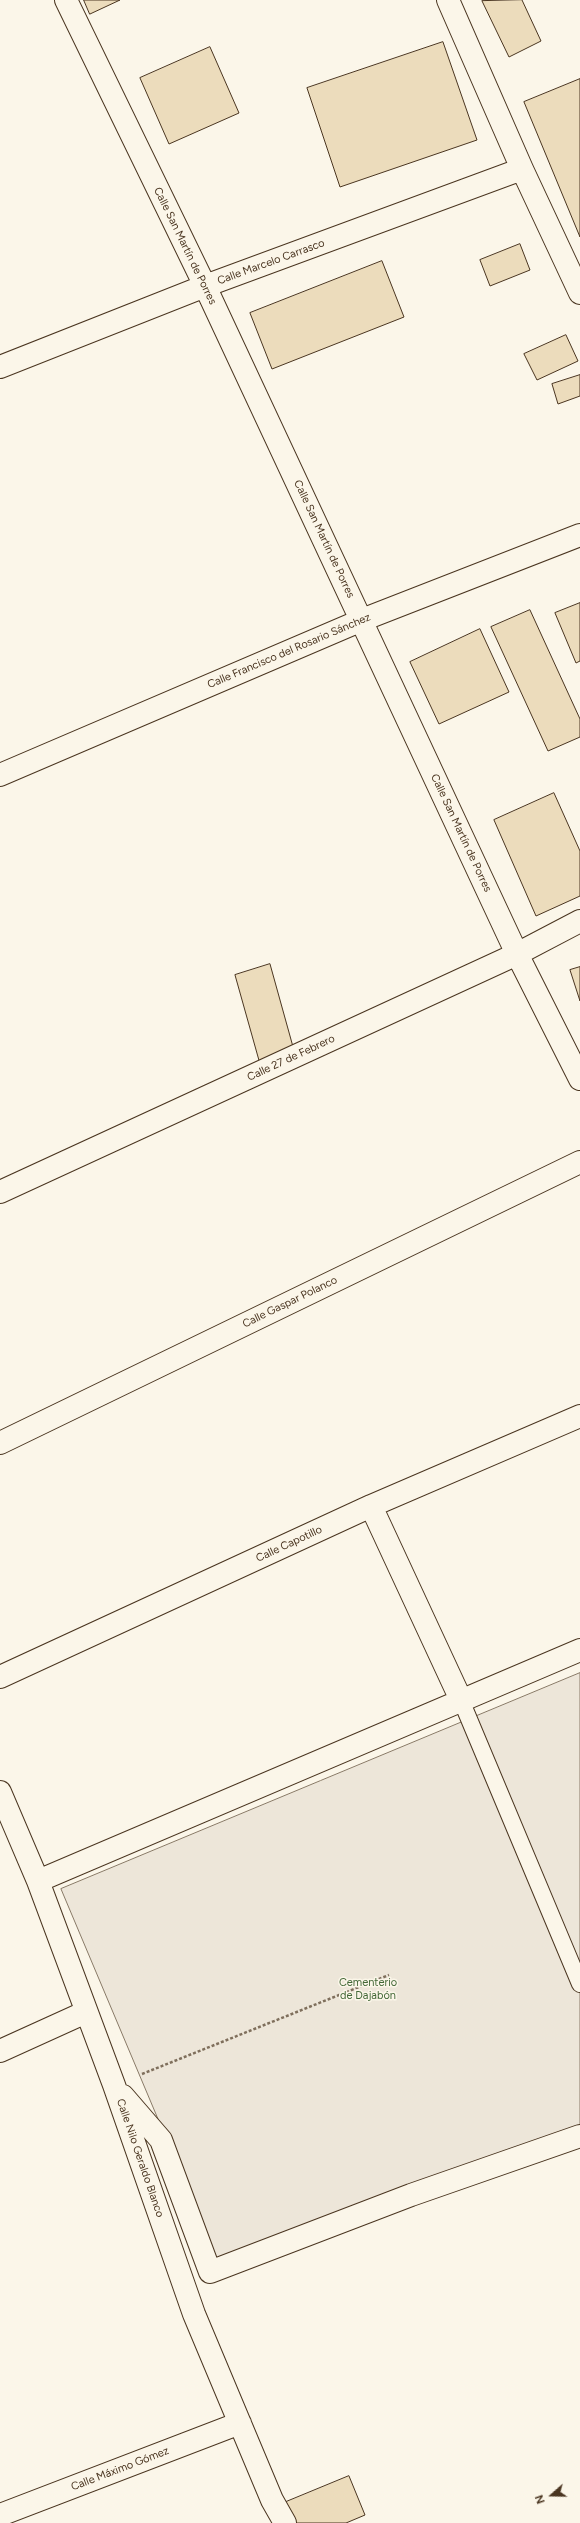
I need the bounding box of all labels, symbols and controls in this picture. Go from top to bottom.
street label: Calle San Martín de Porres [151,185,219,307]
street label: Calle Marcelo Carrasco [216,236,326,288]
street label: Calle San Martín de Porres [291,478,357,600]
street label: Calle Francisco del Rosario Sánchez [205,611,373,691]
street label: Calle San Martín de Porres [428,772,494,894]
street label: Calle 27 de Febrero [245,1032,337,1084]
street label: Calle Gaspar Polanco [240,1273,340,1331]
street label: Calle Capotillo [254,1523,324,1565]
park label: Cementerio de Dajabón [339,1976,397,2002]
street label: Calle Nilo Geraldo Blanco [113,2097,167,2219]
street label: Calle Máximo Gómez [69,2444,171,2494]
north arrow [532,2475,572,2515]
text: N [533,2493,548,2506]

